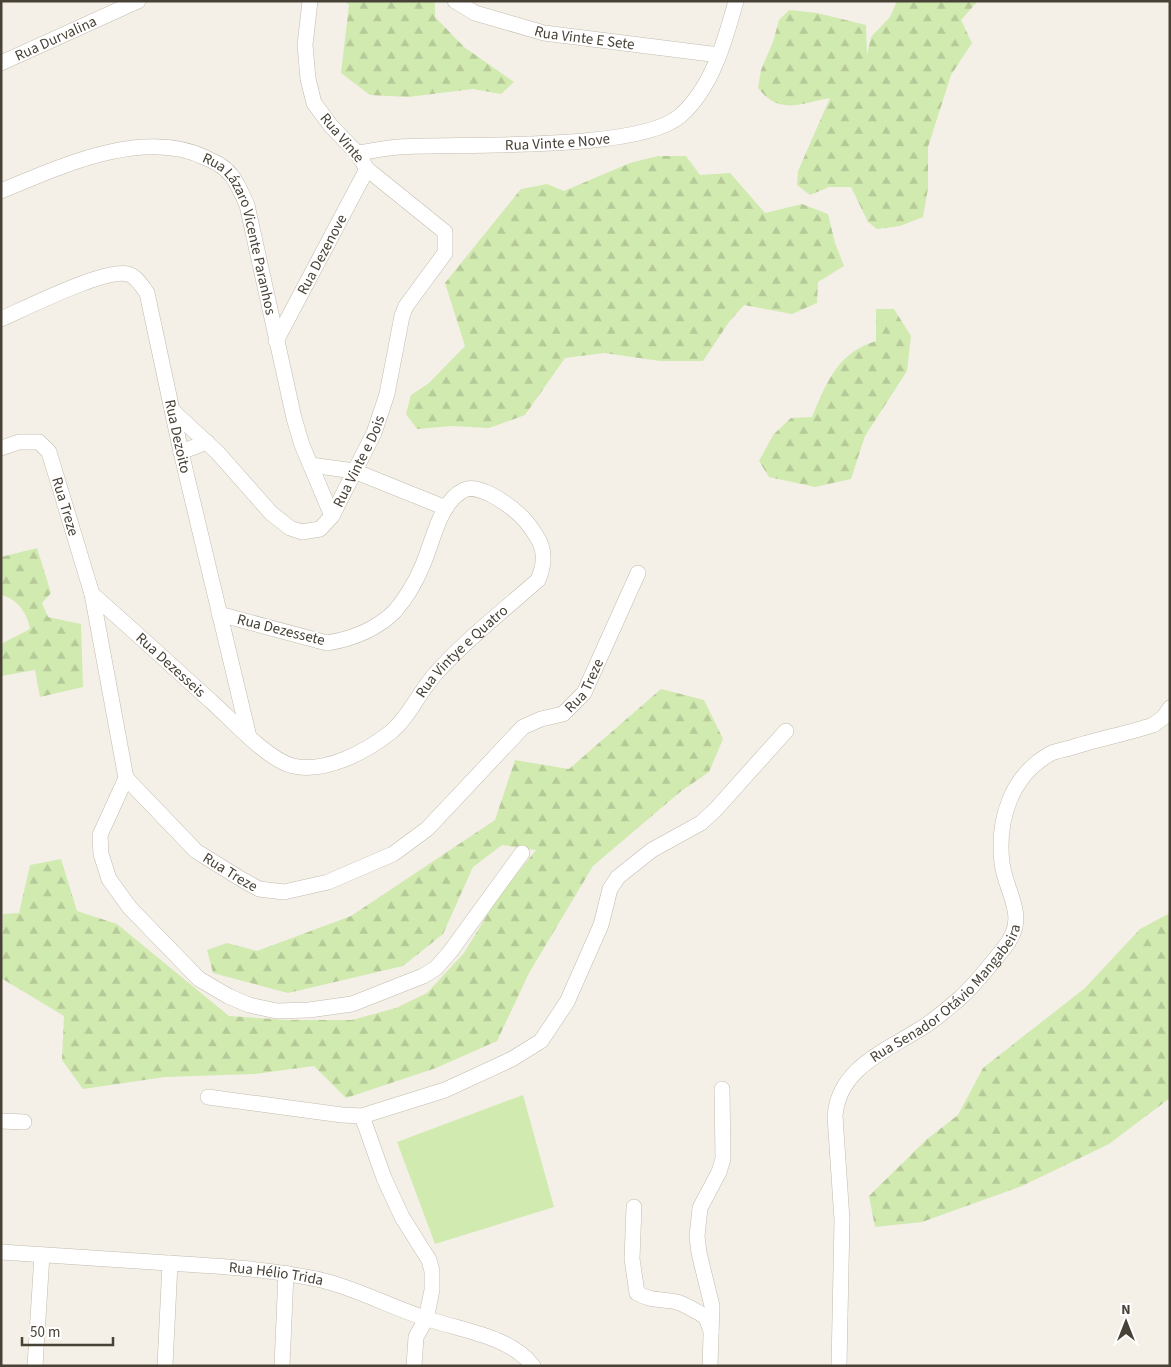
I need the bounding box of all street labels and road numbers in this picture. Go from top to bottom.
street label: Rua Durvalina [11,11,100,66]
street label: Rua Vinte E Sete [532,20,636,55]
street label: Rua Vinte [315,109,369,167]
street label: Rua Vinte e Nove [505,128,611,155]
street label: Rua Lázaro Vicente Paranhos [199,147,281,317]
street label: Rua Dezenove [292,210,352,298]
street label: Rua Dezoito [160,398,196,476]
street label: Rua Vinte e Dois [328,413,390,511]
street label: Rua Treze [47,474,84,539]
street label: Rua Vintye e Quatro [410,600,512,702]
street label: Rua Dezessete [235,609,327,651]
street label: Rua Dezesseis [131,628,210,702]
street label: Rua Treze [560,655,609,717]
street label: Rua Treze [199,847,262,897]
street label: Rua Senador Otávio Mangabeira [865,922,1026,1067]
street label: Rua Hélio Trida [228,1257,325,1291]

